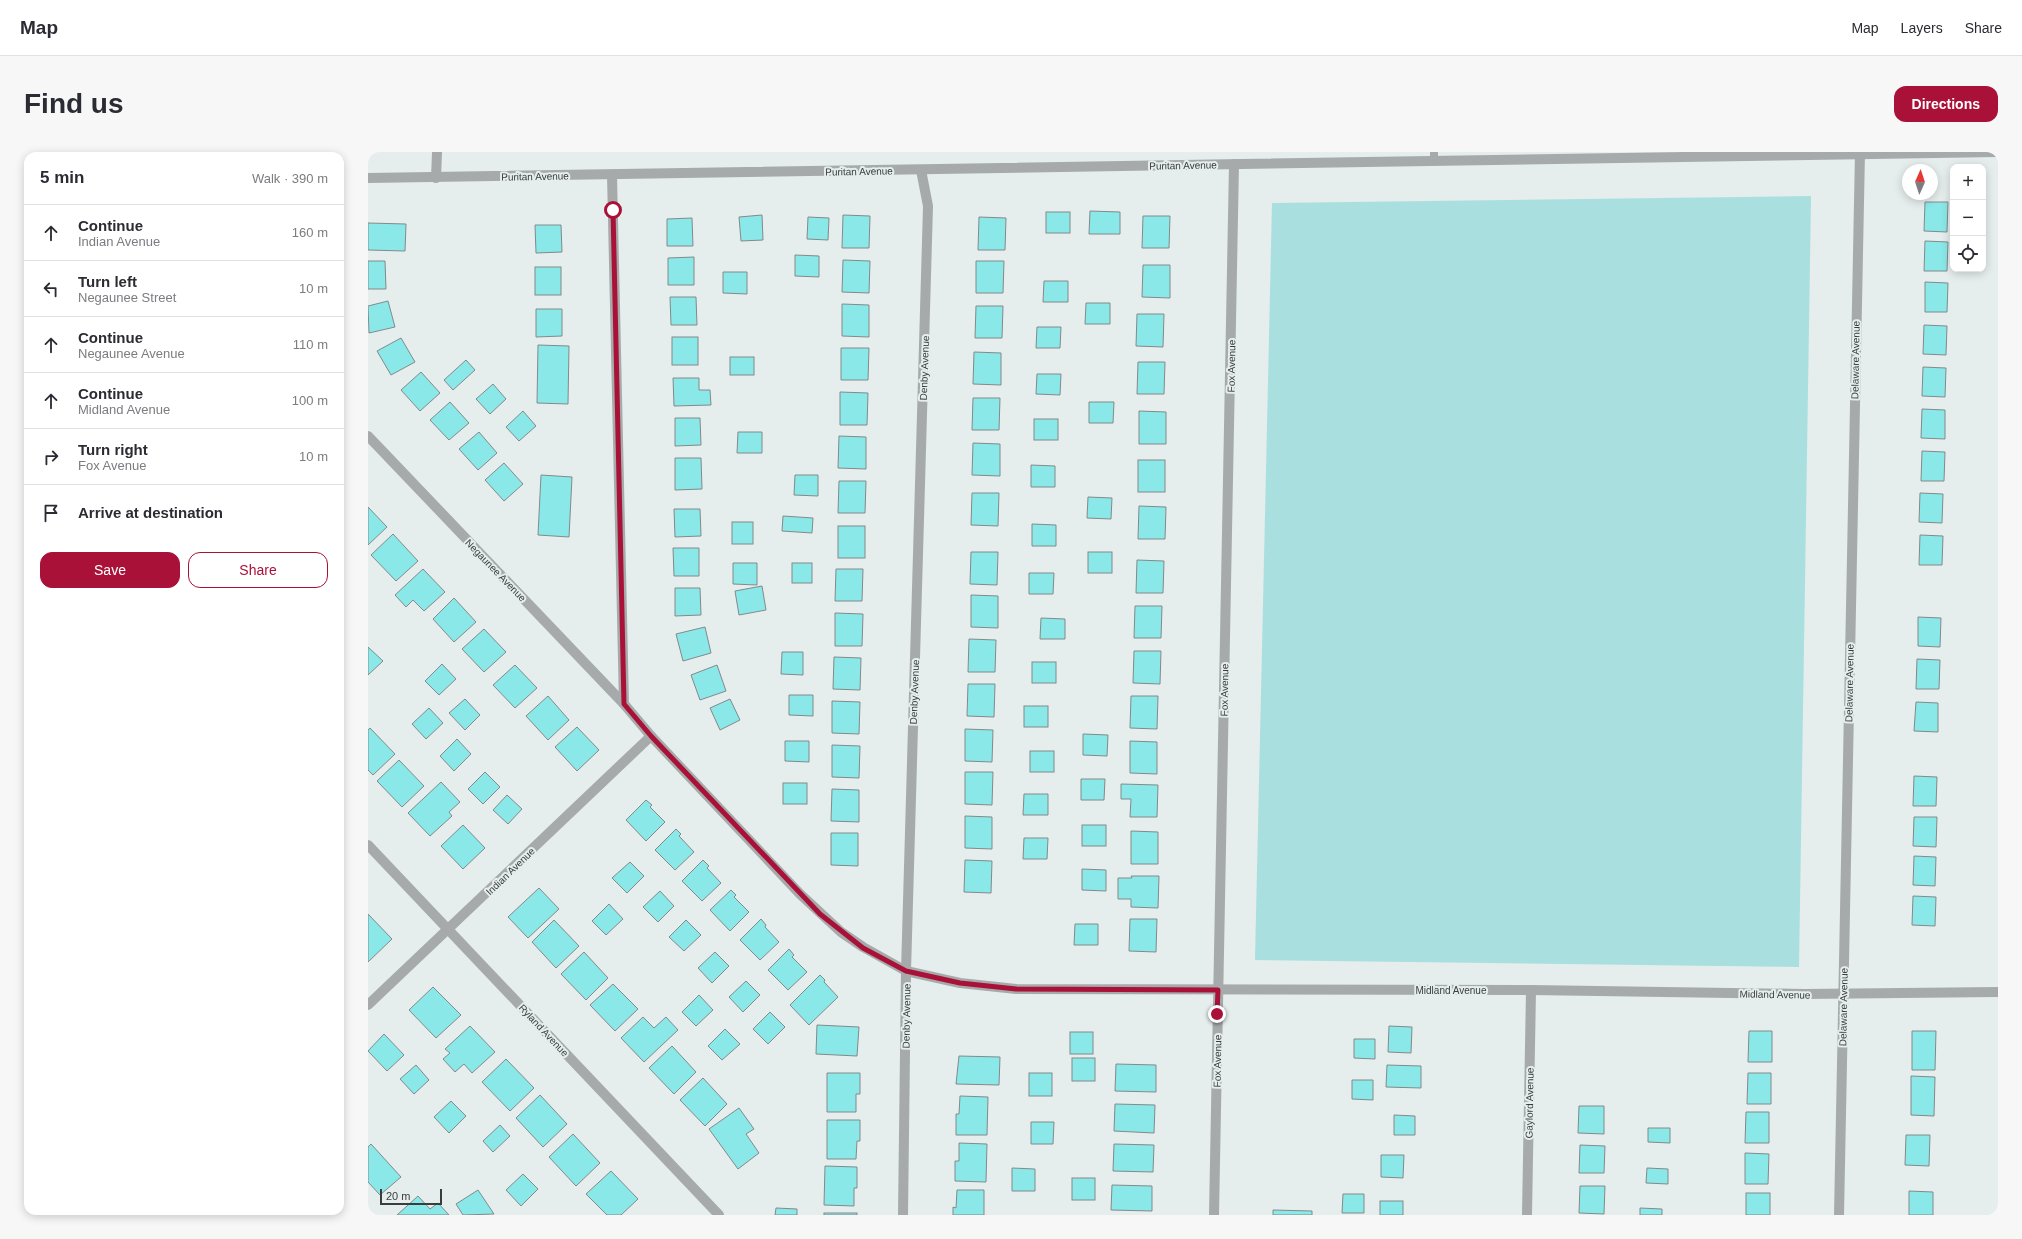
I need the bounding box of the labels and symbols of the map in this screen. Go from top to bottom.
street label: Puritan Avenue [1149,159,1217,172]
north arrow [1902,164,1938,200]
street label: Puritan Avenue [825,165,893,178]
street label: Puritan Avenue [501,170,569,183]
route start [604,201,622,219]
street label: Delaware Avenue [1849,320,1862,399]
street label: Denby Avenue [918,335,931,401]
street label: Fox Avenue [1226,339,1237,392]
street label: Negaunee Avenue [463,537,528,604]
street label: Delaware Avenue [1843,643,1856,722]
street label: Denby Avenue [908,659,921,725]
street label: Fox Avenue [1219,663,1230,716]
street label: Indian Avenue [484,845,537,897]
street label: Delaware Avenue [1837,967,1850,1046]
street label: Denby Avenue [900,983,913,1049]
street label: Midland Avenue [1416,985,1487,996]
street label: Midland Avenue [1739,988,1811,1001]
street label: Ryland Avenue [517,1002,571,1059]
route end [1208,1005,1226,1023]
street label: Fox Avenue [1212,1034,1223,1087]
street label: Gaylord Avenue [1523,1067,1536,1139]
scale bar [380,1187,442,1206]

